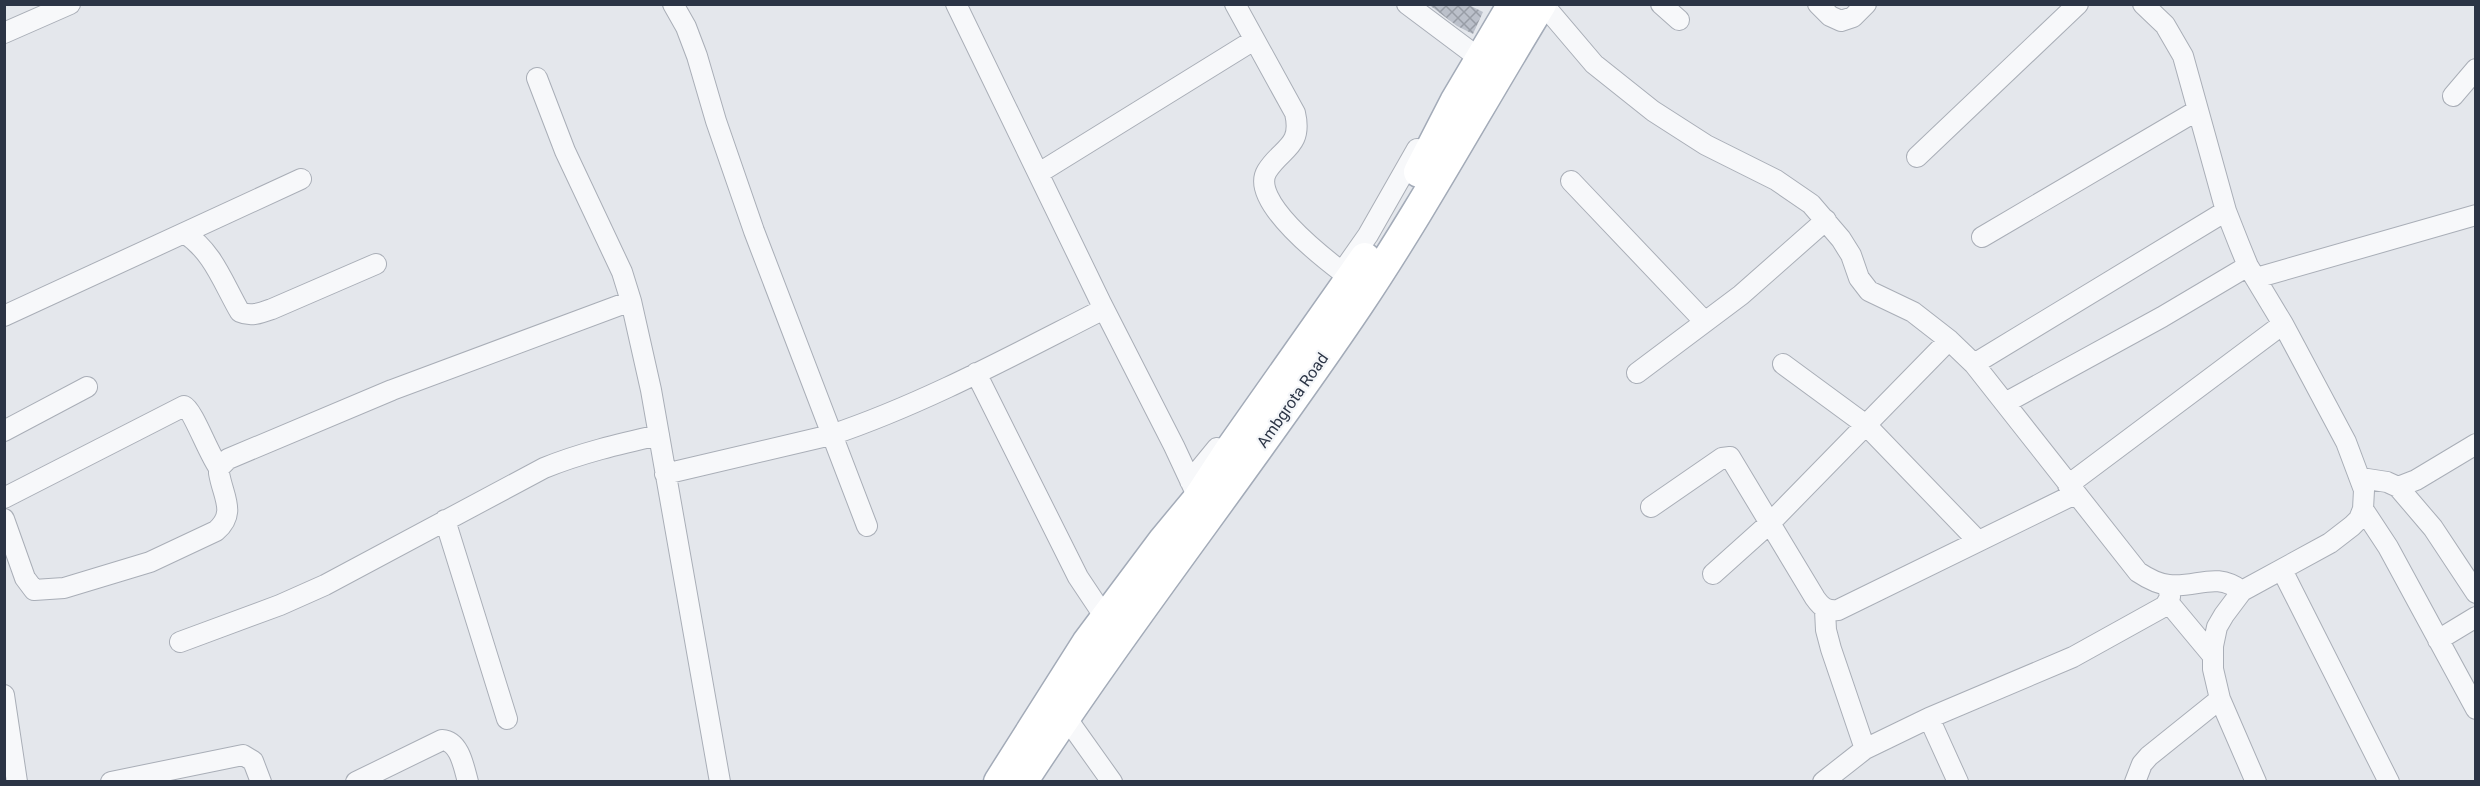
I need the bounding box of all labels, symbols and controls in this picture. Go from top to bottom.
street label: Ambgrota Road [1253,349,1332,451]

